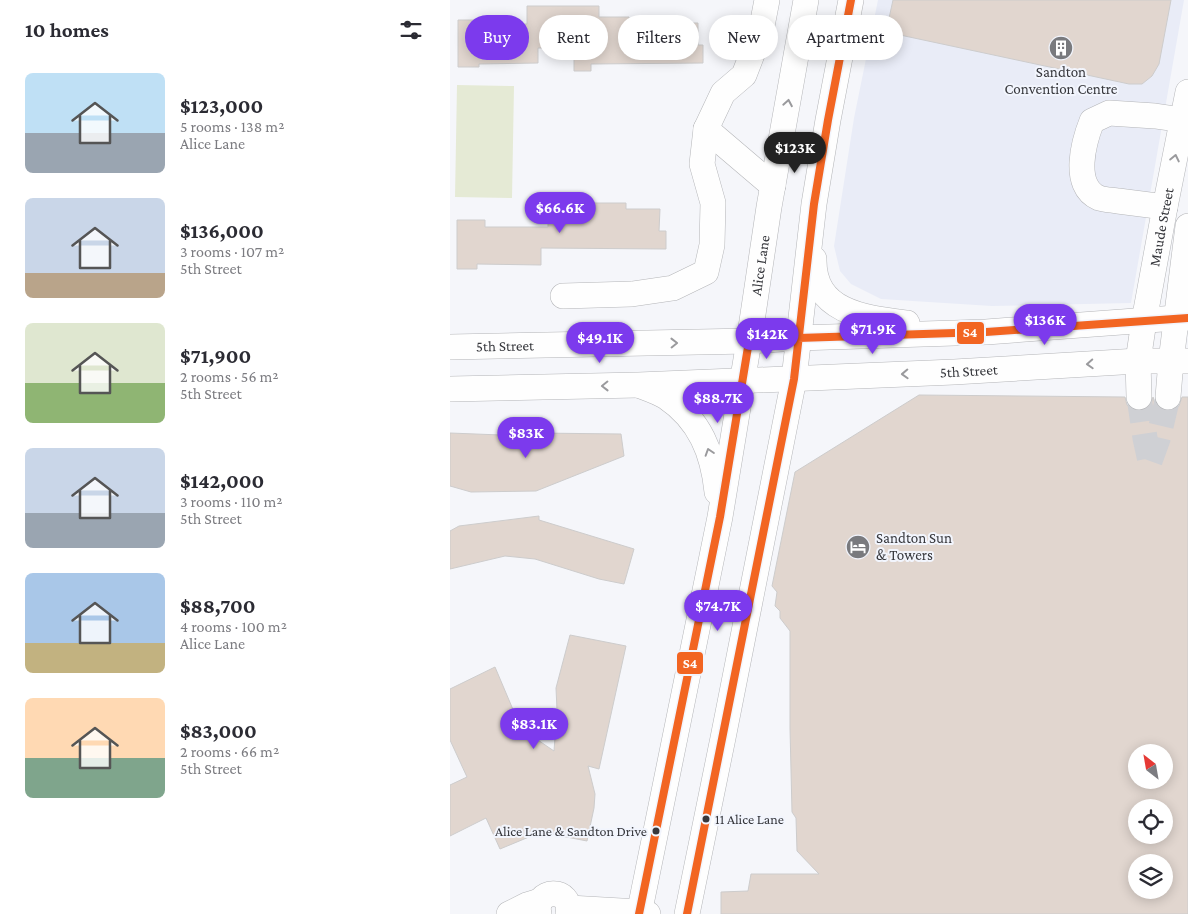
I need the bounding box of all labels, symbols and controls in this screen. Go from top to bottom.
chip: Buy [465,15,529,60]
chip: Rent [539,15,608,60]
chip: Filters [618,15,699,60]
chip: New [709,15,778,60]
chip: Apartment [788,15,903,60]
icon: filters [397,16,425,44]
text: 10 homes [25,18,109,42]
building icon: Sandton Convention Centre [1048,35,1074,61]
place label: Sandton Convention Centre [1005,64,1118,97]
icon: home [65,93,125,153]
text: $123,000 [180,94,263,118]
one-way arrow [782,99,792,108]
text: 5 rooms · 138 m² [180,118,284,135]
pin: $123K [760,132,830,174]
text: Alice Lane [180,135,245,152]
text: $123K [775,139,815,156]
one-way arrow [1169,153,1180,162]
street label: Maude Street [1146,185,1177,268]
pin: $66.6K [519,192,601,234]
text: $66.6K [536,199,584,216]
icon: home [65,218,125,278]
text: $136,000 [180,219,264,243]
street label: Alice Lane [748,234,773,297]
text: 3 rooms · 107 m² [180,243,284,260]
text: 5th Street [180,260,242,277]
pin: $136K [1010,304,1080,346]
text: $136K [1025,311,1065,328]
pin: $71.9K [832,312,914,355]
pin: $142K [732,318,802,360]
text: $71.9K [851,320,896,337]
line badge: S4 [956,321,985,345]
pin: $49.1K [559,322,641,364]
text: S4 [963,324,978,340]
text: $142K [747,325,787,342]
text: $49.1K [577,329,623,346]
street label: 5th Street [476,337,535,354]
one-way arrow [670,338,678,348]
icon: home [65,343,125,403]
text: $71,900 [180,344,251,368]
one-way arrow [1085,358,1093,369]
street label: 5th Street [939,361,999,381]
text: 2 rooms · 56 m² [180,368,279,385]
one-way arrow [901,369,909,379]
one-way arrow [601,380,609,391]
pin: $88.7K [677,382,759,424]
text: 5th Street [180,385,242,402]
text: $88.7K [694,389,742,406]
pin: $83K [496,416,556,459]
text: $83K [508,424,544,441]
one-way arrow [704,449,714,457]
icon: home [65,468,125,528]
text: $142,000 [180,469,264,493]
text: 3 rooms · 110 m² [180,493,283,510]
text: 5th Street [180,510,242,527]
place label: Sandton Sun & Towers [876,530,952,563]
hotel icon: Sandton Sun & Towers [845,534,871,560]
pin: $74.7K [677,590,759,632]
icon: home [65,593,125,653]
text: $88,700 [180,594,256,618]
text: $74.7K [695,597,741,614]
text: 4 rooms · 100 m² [180,618,287,635]
text: Alice Lane [180,635,245,652]
line badge: S4 [676,651,704,675]
text: S4 [683,655,698,671]
pin: $83.1K [493,708,575,750]
text: $83.1K [511,715,557,732]
icon: home [65,718,125,778]
text: $83,000 [180,719,257,743]
text: 2 rooms · 66 m² [180,743,279,760]
north arrow [1128,744,1172,789]
map controls [1128,744,1173,899]
text: 5th Street [180,760,242,777]
button: locate [1128,799,1173,844]
place label: 11 Alice Lane [715,811,784,827]
marker: 11 Alice Lane [701,814,711,824]
place label: Alice Lane & Sandton Drive [495,823,647,839]
marker: Alice Lane & Sandton Drive [651,826,661,836]
button: layers [1128,854,1173,899]

